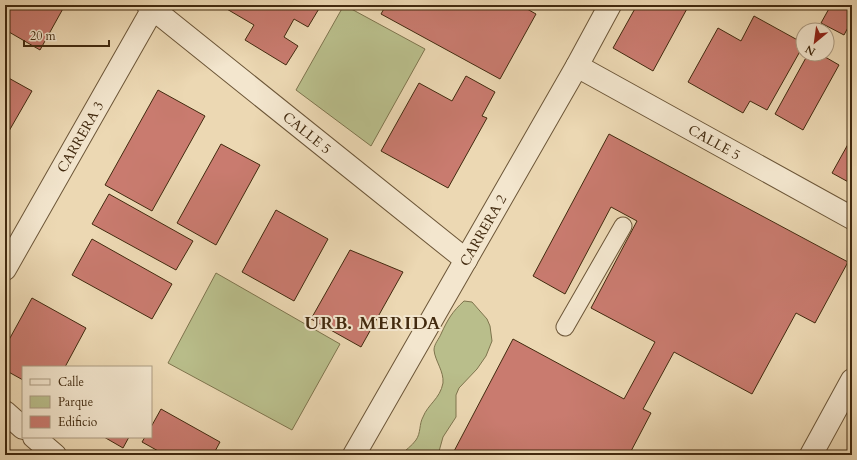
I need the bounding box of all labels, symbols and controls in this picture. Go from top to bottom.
scale bar [24,22,109,48]
north arrow [795,22,835,62]
text: 20 m [30,28,57,44]
text: N [802,41,818,59]
street label: CARRERA 3 [52,98,108,176]
street label: CALLE 5 [279,107,335,158]
street label: CALLE 5 [685,120,744,164]
street label: CARRERA 2 [455,191,511,269]
district label: URB. MERIDA [305,311,441,336]
legend [22,366,152,438]
text: Calle [58,374,84,390]
text: Parque [58,394,93,410]
text: Edificio [58,414,98,430]

